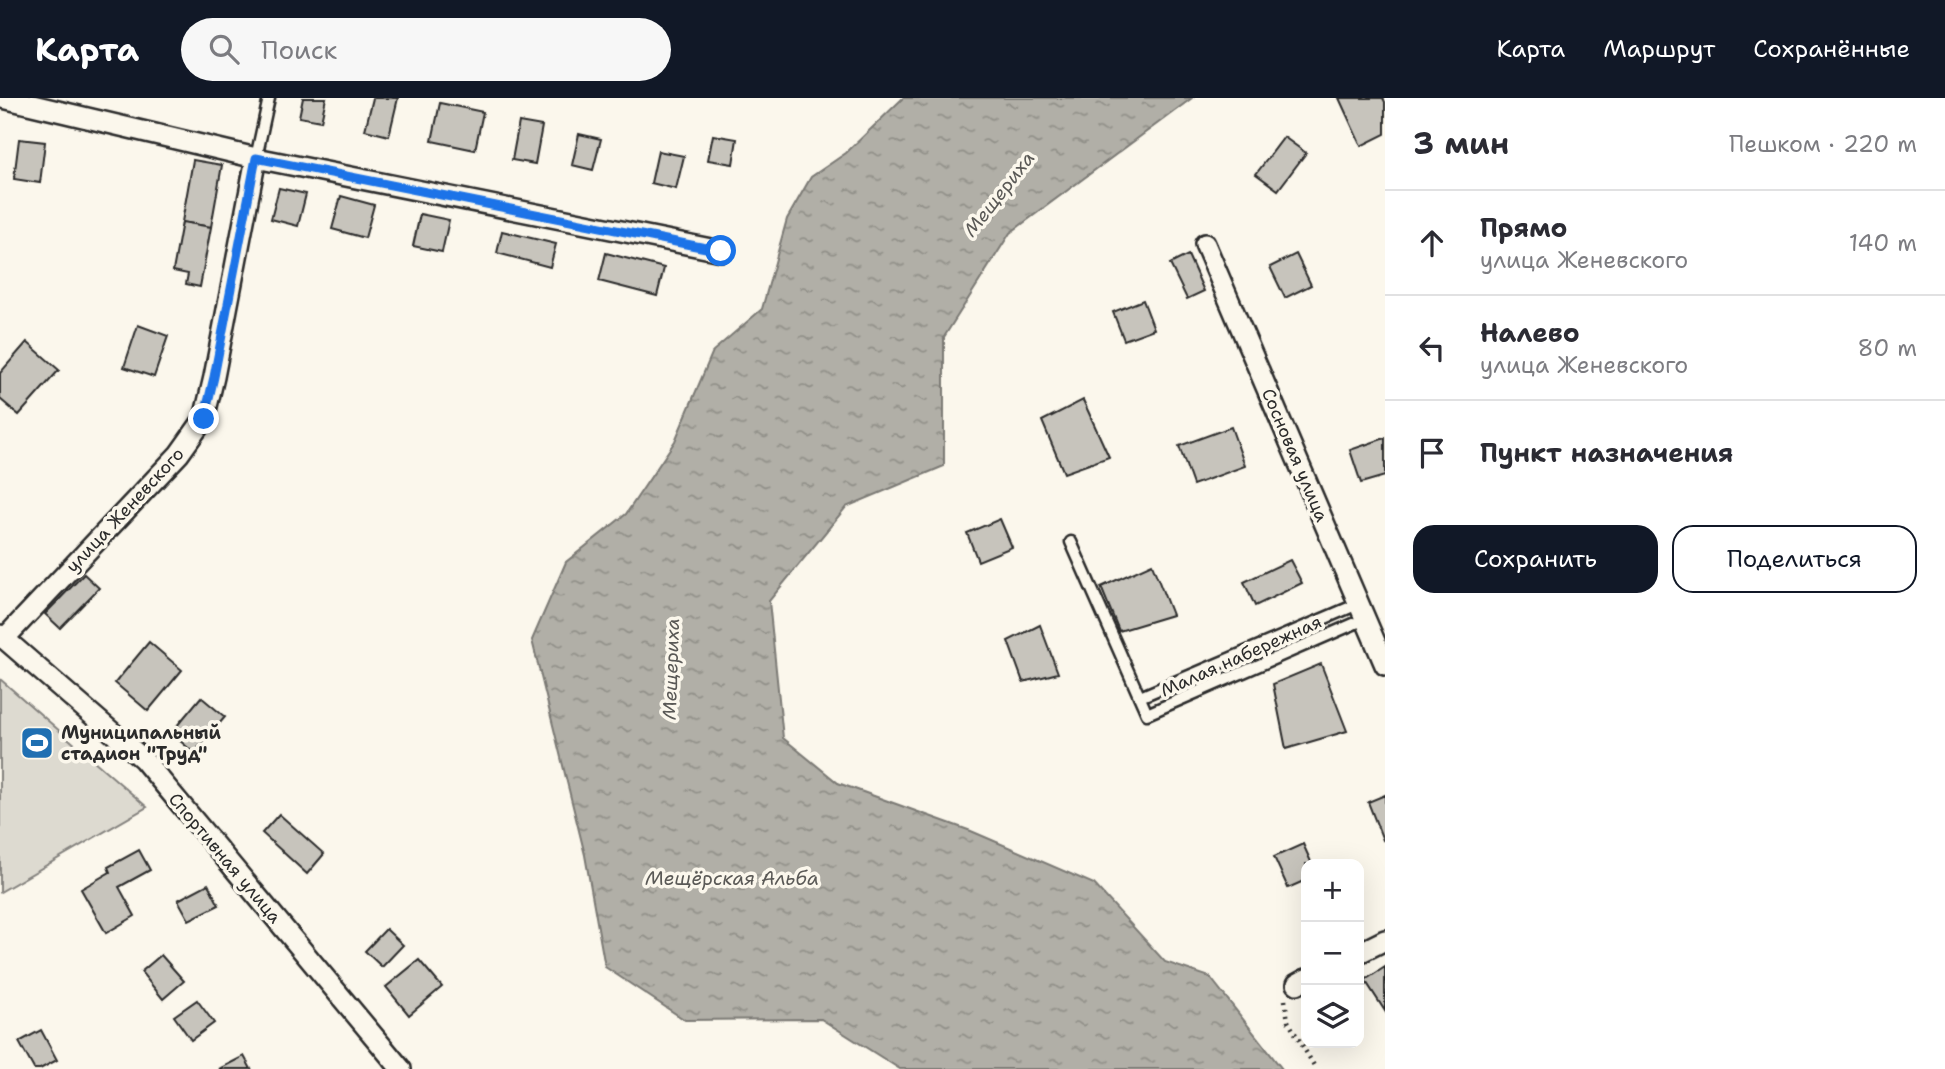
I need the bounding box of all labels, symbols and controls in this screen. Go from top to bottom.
search box [181,18,671,81]
text: Карта [35,27,139,72]
icon: search [205,30,243,68]
text: Поиск [261,32,337,67]
text: Карта [1497,33,1565,65]
text: Маршрут [1603,33,1715,65]
text: Сохранённые [1753,33,1910,65]
text: 3 мин [1413,123,1509,164]
text: Пешком · 220 m [1729,129,1917,159]
water label: Мещериха [958,146,1040,242]
text: Прямо [1480,210,1568,245]
icon: ahead [1413,224,1451,262]
text: 140 m [1849,228,1917,258]
route start [705,235,736,266]
text: улица Женевского [1480,245,1688,275]
text: Налево [1480,315,1580,350]
icon: left [1413,329,1451,367]
text: 80 m [1858,333,1917,363]
text: улица Женевского [1480,350,1688,380]
street label: Сосновая улица [1256,385,1334,525]
route end [188,403,219,434]
icon: arrive [1413,434,1451,472]
text: Пункт назначения [1480,435,1733,470]
street label: улица Женевского [61,442,189,578]
button: Сохранить [1413,525,1658,593]
button: Поделиться [1672,525,1917,593]
street label: Малая набережная [1157,610,1325,702]
water label: Мещериха [657,618,685,720]
place label: Муниципальный стадион "Труд" [61,721,222,766]
sports icon: Муниципальный стадион "Труд" [18,724,56,762]
street label: Спортивная улица [163,788,287,928]
map controls [1301,859,1364,1048]
button: + [1301,859,1364,922]
water label: Мещёрская Альба [645,866,819,891]
button: − [1301,922,1364,985]
button: layers [1301,985,1364,1048]

